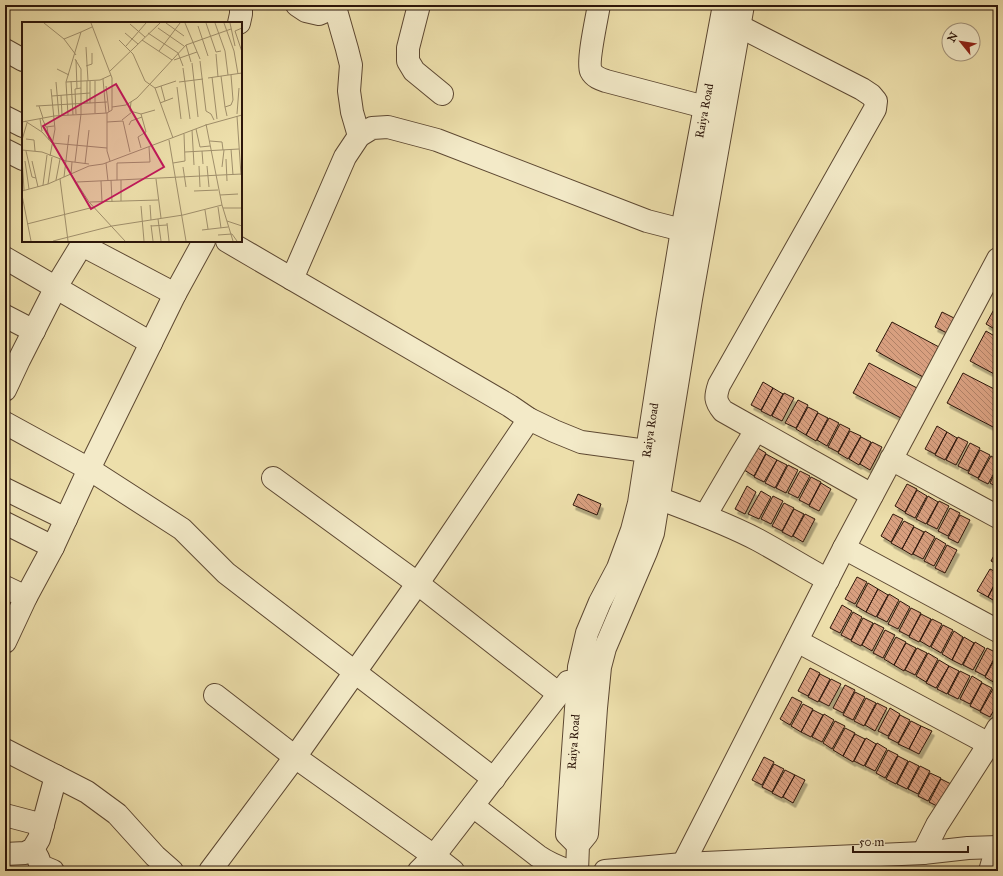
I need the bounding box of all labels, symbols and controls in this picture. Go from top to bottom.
inset map [22,22,242,242]
north arrow [941,22,981,62]
text: N [945,29,961,45]
street label: Raiya Road [692,82,716,139]
street label: Raiya Road [639,402,661,459]
street label: Raiya Road [565,714,583,770]
scale bar [853,828,968,854]
text: 50 m [859,835,884,849]

